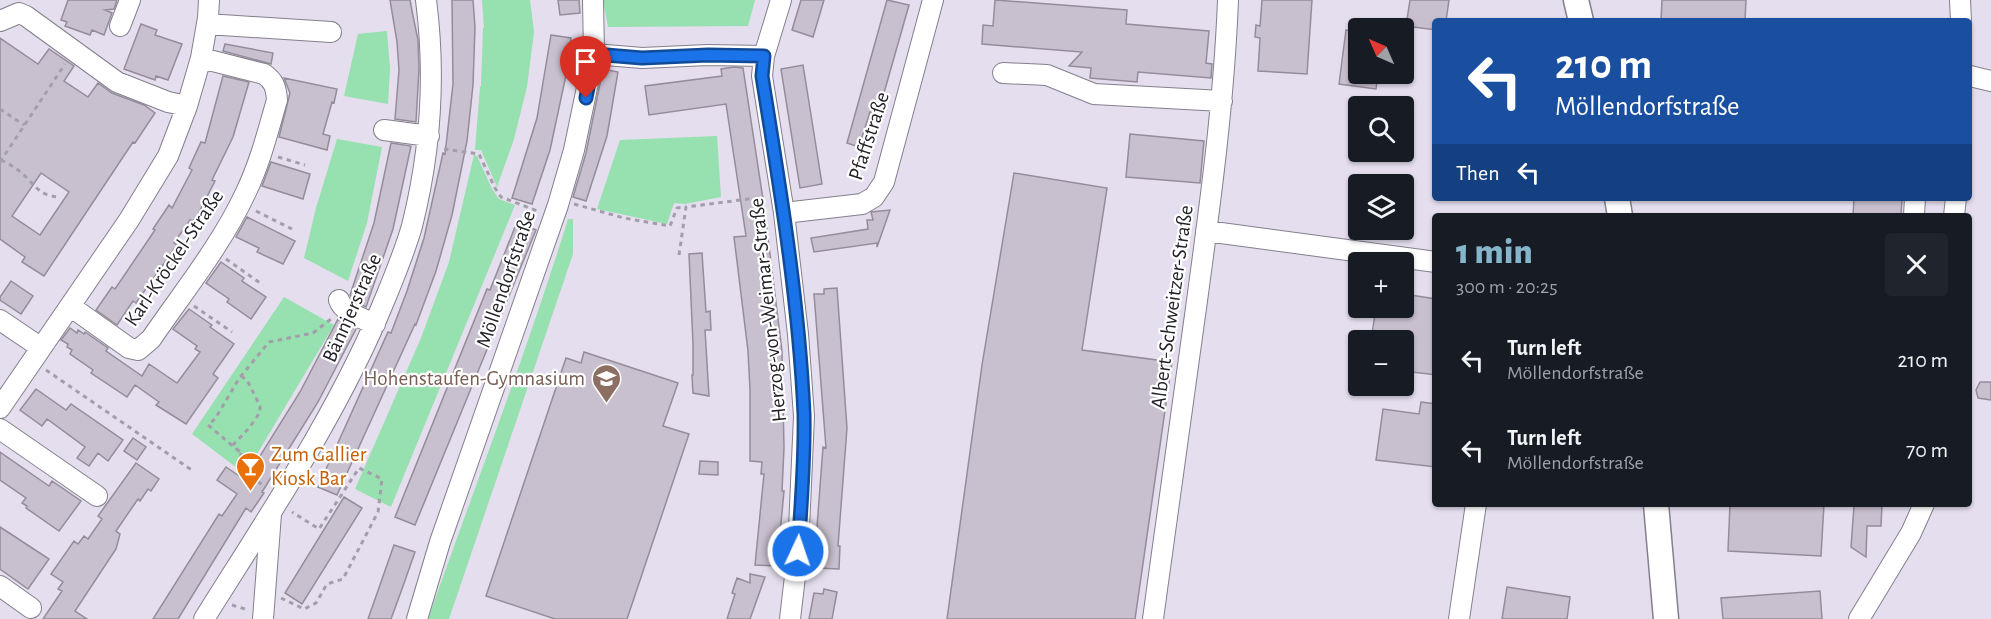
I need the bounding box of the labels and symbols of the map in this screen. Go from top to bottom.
north arrow [1348,18,1414,84]
pin [560,36,611,98]
street label: Pfaffstraße [845,89,893,183]
street label: Karl-Kröckel-Straße [121,186,227,330]
street label: Herzog-von-Weimar-Straße [746,197,790,423]
street label: Albert-Schweitzer-Straße [1147,204,1197,410]
street label: Möllendorfstraße [473,208,539,350]
street label: Bännjerstraße [319,251,385,365]
school or university icon: Hohenstaufen-Gymnasium [590,362,622,404]
place label: Hohenstaufen-Gymnasium [363,368,585,389]
place label: Zum Gallier Kiosk Bar [271,444,367,489]
bar icon: Zum Gallier Kiosk Bar [234,450,266,492]
position arrow [766,519,830,583]

